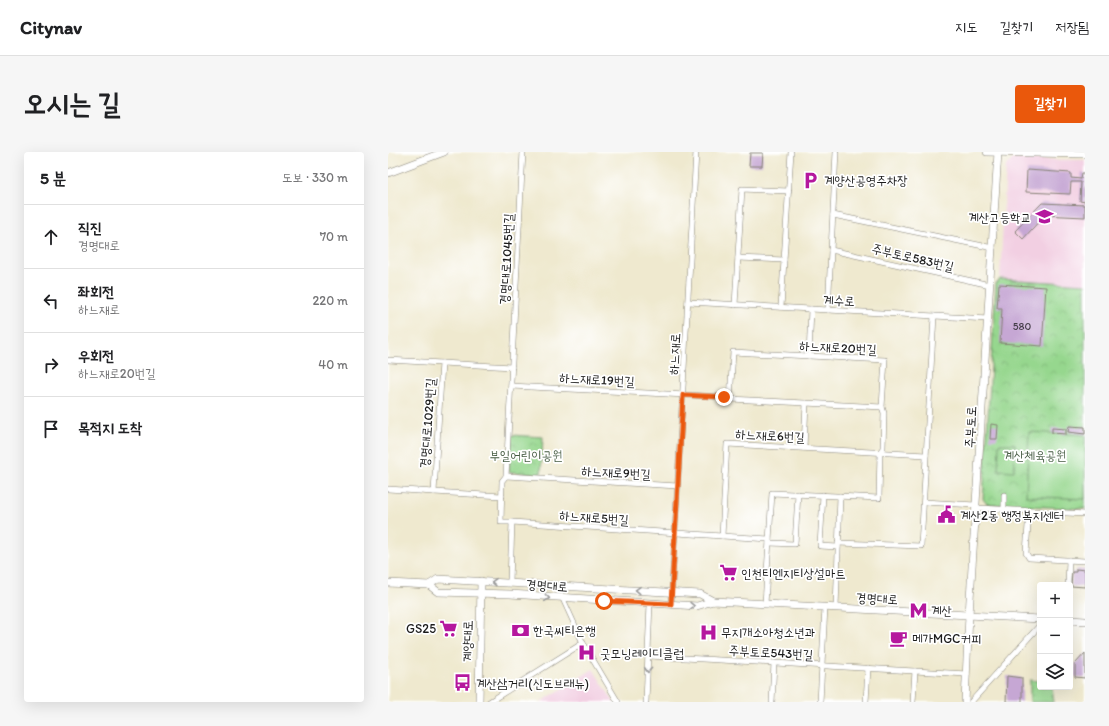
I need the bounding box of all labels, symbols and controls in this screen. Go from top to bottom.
text: Citynav [20,16,82,39]
text: 지도 [955,19,977,36]
text: 길찾기 [999,19,1033,36]
text: 저장됨 [1055,19,1089,36]
button: 길찾기 [1015,85,1085,123]
text: 오시는 길 [24,86,120,120]
text: 5 분 [40,168,66,188]
text: 도보 · 330 m [282,170,348,185]
parking icon: 계양산공영주차장 [801,170,821,190]
place label: 계양산공영주차장 [824,173,908,188]
school or university icon: 계산고등학교 [1034,207,1054,227]
place label: 계산고등학교 [968,210,1031,225]
street label: 경명대로1045번길 [497,213,516,305]
text: 직진 [78,219,102,237]
icon: ahead [40,226,62,248]
text: 70 m [320,229,348,244]
text: 경명대로 [78,238,120,253]
street label: 주부토로583번길 [870,241,955,274]
text: 좌회전 [78,283,114,301]
icon: left [40,290,62,312]
street label: 계수로 [823,292,855,309]
text: 220 m [312,293,348,308]
text: 하느재로 [78,302,120,317]
house number: 580 [1013,320,1032,333]
street label: 하느재로 [666,333,683,375]
street label: 하느재로20번길 [799,338,877,357]
text: 우회전 [78,347,114,365]
icon: right [40,354,62,376]
text: 40 m [318,357,348,372]
text: 하느재로20번길 [78,366,156,381]
street label: 하느재로19번길 [559,370,635,389]
street label: 경명대로1029번길 [417,377,438,469]
route end [715,388,733,406]
street label: 주부토로 [962,406,979,448]
icon: arrive [40,418,62,440]
text: 목적지 도착 [78,419,142,437]
street label: 하느재로6번길 [735,426,805,445]
park label: 부일어린이공원 [489,448,563,463]
park label: 계산체육공원 [1004,448,1066,463]
street label: 하느재로9번길 [581,463,651,482]
public building icon: 계산2동 행정복지센터 [937,505,957,525]
street label: 하느재로5번길 [559,508,629,527]
place label: 계산2동 행정복지센터 [960,508,1064,523]
supermarket icon: 인천티엔지티상설마트 [718,563,738,583]
place label: 인천티엔지티상설마트 [741,566,846,581]
one-way arrow [491,577,497,586]
street label: 경명대로 [526,577,568,594]
map controls [1037,582,1073,690]
button: + [1037,582,1073,618]
one-way arrow [635,586,641,594]
street label: 경명대로 [856,590,898,607]
route start [595,592,613,610]
one-way arrow [544,593,550,602]
metro station icon: 계산 [908,600,928,620]
one-way arrow [689,602,695,610]
place label: 계산 [931,603,952,618]
supermarket icon: GS25 [439,618,459,638]
button: − [1037,618,1073,654]
street label: 계양대로 [460,620,475,662]
bank icon: 한국씨티은행 [510,620,530,640]
place label: GS25 [406,621,436,636]
hospital icon: 무지개소아청소년과 [698,622,718,642]
place label: 한국씨티은행 [533,623,596,638]
place label: 무지개소아청소년과 [721,625,815,640]
cafe icon: 메가MGC커피 [889,628,909,648]
place label: 메가MGC커피 [912,631,981,646]
hospital icon: 굿모닝레이디클럽 [577,643,597,663]
street label: 주부토로543번길 [728,643,814,662]
place label: 굿모닝레이디클럽 [600,646,684,661]
button: layers [1037,654,1073,690]
one-way arrow [644,667,653,673]
bus stop icon: 계산삼거리(신도브래뉴) [453,673,473,693]
place label: 계산삼거리(신도브래뉴) [476,676,589,691]

